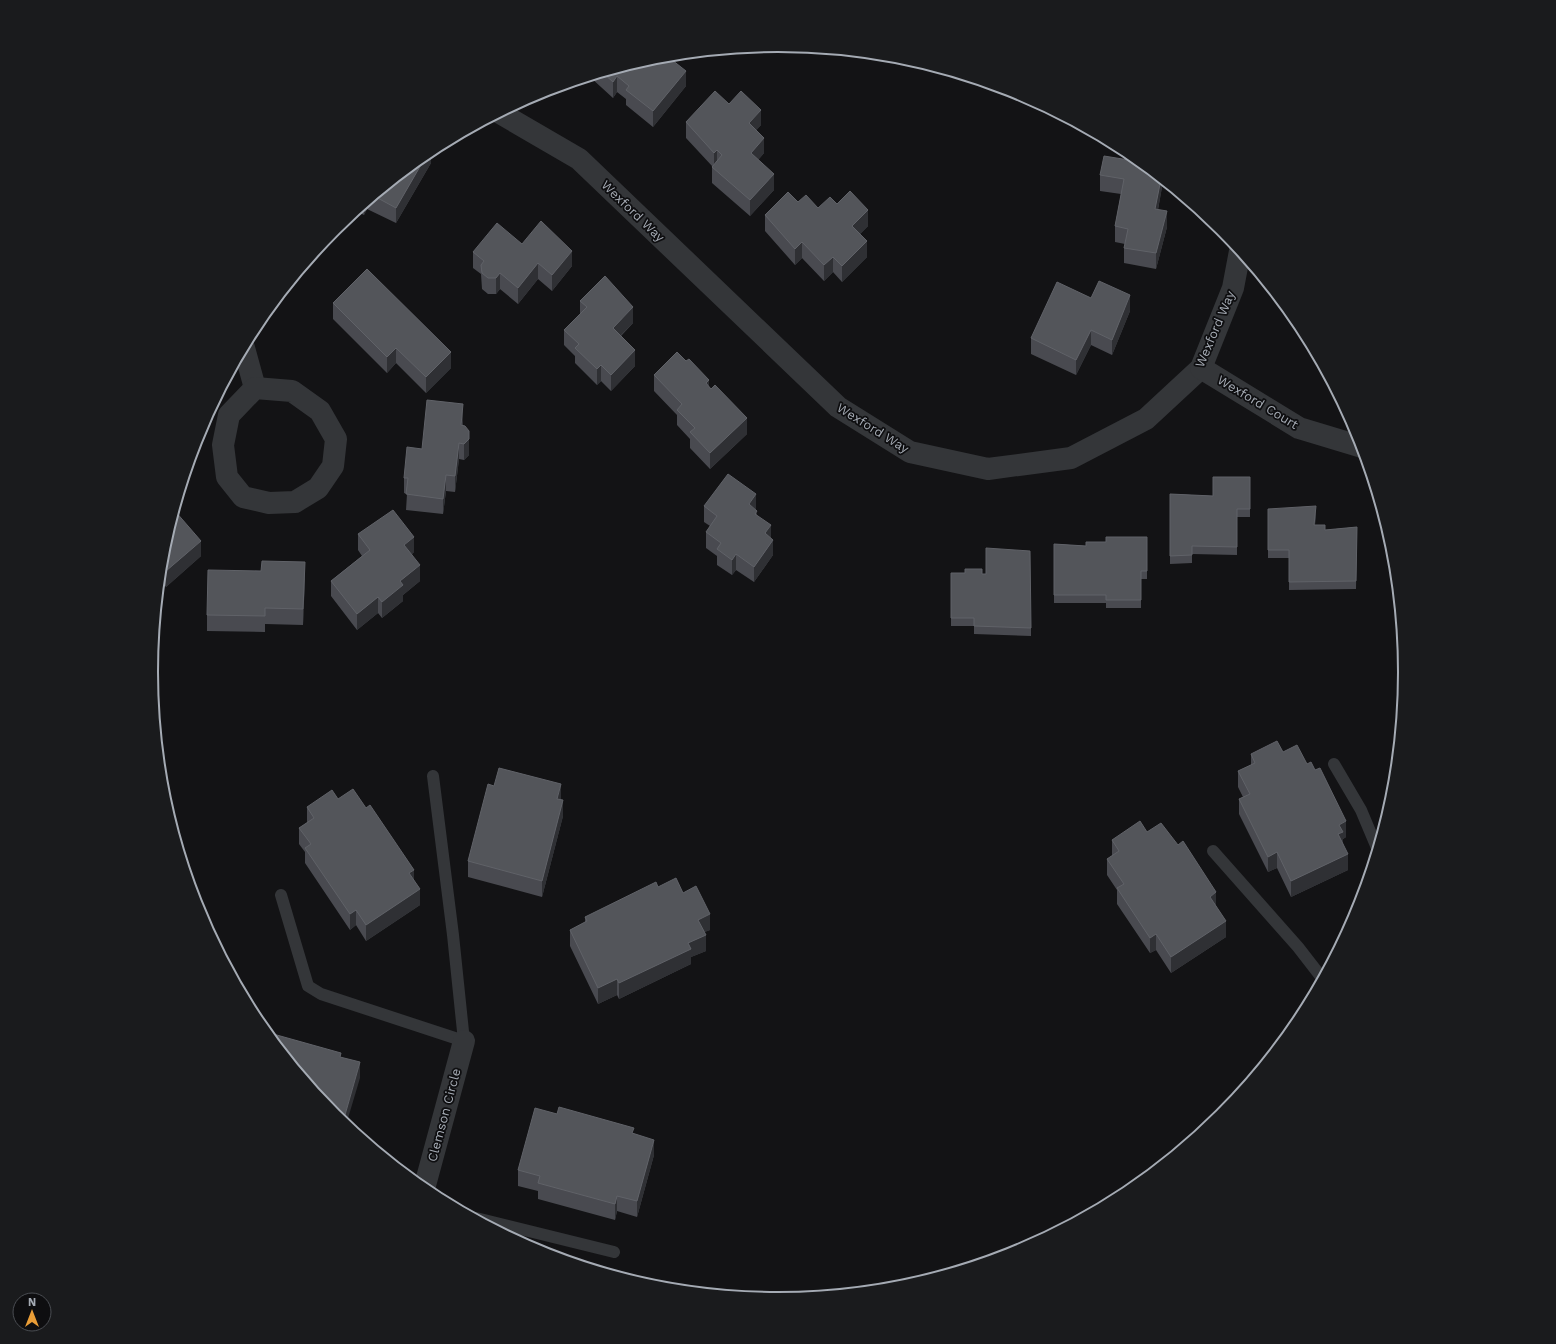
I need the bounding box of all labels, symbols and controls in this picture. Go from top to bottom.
street label: Wexford Way [598,177,668,245]
street label: Wexford Way [1192,288,1238,370]
street label: Wexford Court [1215,372,1302,432]
street label: Wexford Way [834,400,912,456]
street label: Clemson Circle [424,1067,464,1163]
north arrow [12,1292,52,1332]
text: N [28,1296,36,1309]

